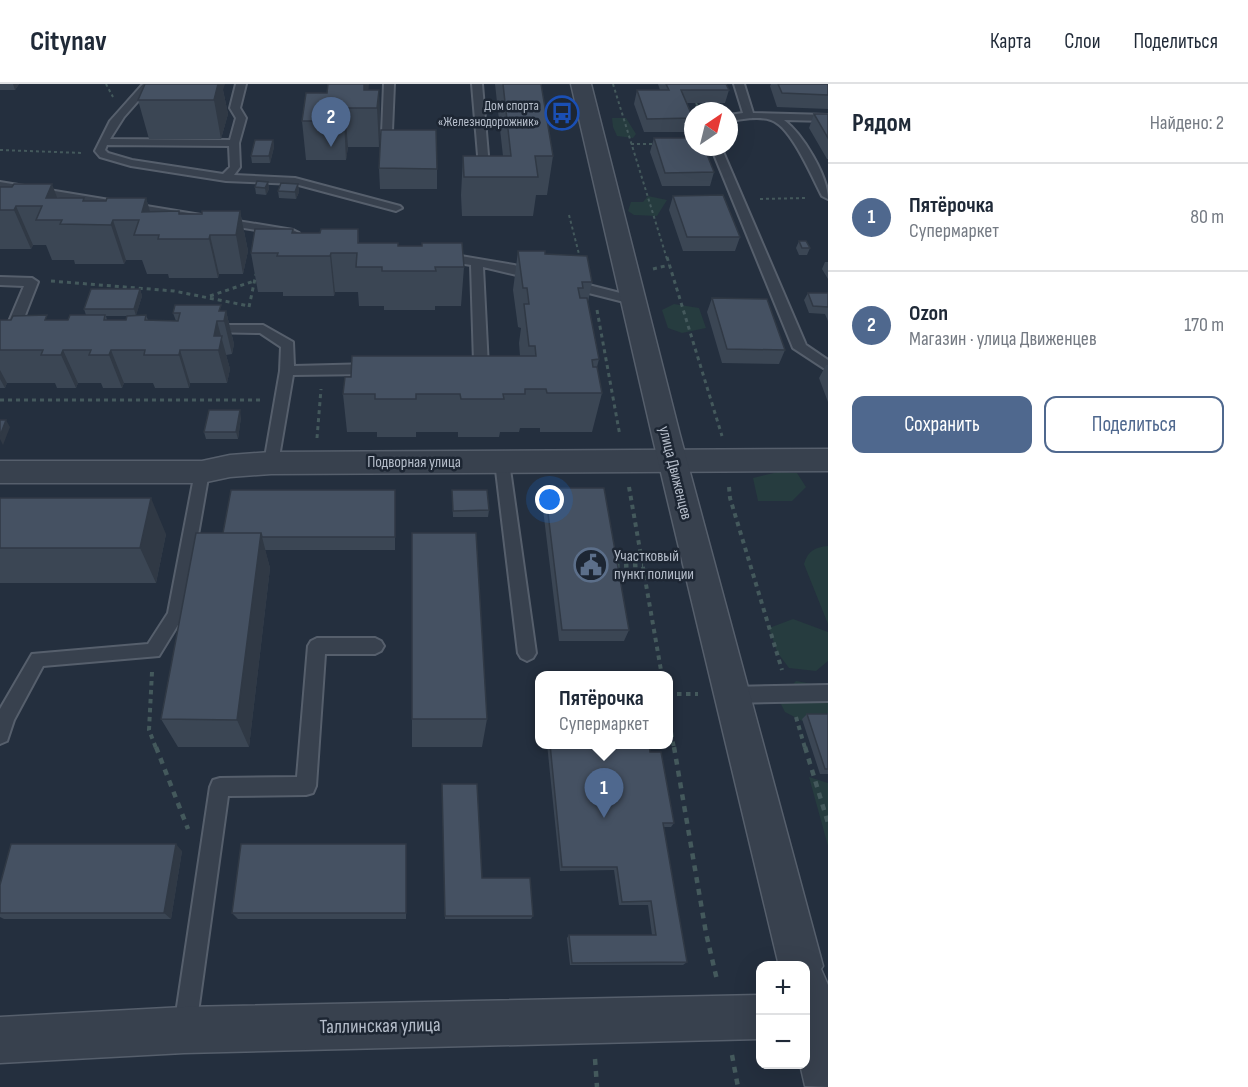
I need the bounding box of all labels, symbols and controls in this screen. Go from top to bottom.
text: Citynav [30,25,107,58]
text: Карта [990,29,1031,54]
text: Слои [1064,29,1100,54]
text: Поделиться [1133,29,1218,54]
bus stop icon: Дом спорта «Железнодорожник» [544,95,580,131]
place label: Дом спорта «Железнодорожник» [438,97,539,130]
pin: 2 [312,98,350,147]
north arrow [684,102,738,156]
text: Рядом [852,108,911,139]
text: Найдено: 2 [1150,111,1224,135]
text: Пятёрочка [909,192,994,219]
text: 1 [868,205,875,229]
text: 80 m [1190,205,1224,229]
text: Супермаркет [909,219,999,243]
text: Ozon [909,300,948,327]
text: 2 [867,313,876,337]
text: 170 m [1184,313,1224,337]
text: Магазин · улица Движенцев [909,327,1097,351]
button: Сохранить [852,396,1032,453]
button: Поделиться [1044,396,1224,453]
street label: улица Движенцев [654,424,696,522]
street label: Подворная улица [367,453,461,472]
your location [535,485,564,514]
public building icon: Участковый пункт полиции [573,547,609,583]
place label: Участковый пункт полиции [614,547,694,584]
popup [535,671,673,749]
text: Пятёрочка [559,685,644,712]
text: Супермаркет [559,712,649,736]
pin: 1 [584,768,624,818]
map controls [756,961,810,1069]
button: + [756,961,810,1015]
street label: Таллинская улица [319,1013,441,1039]
button: − [756,1015,810,1069]

